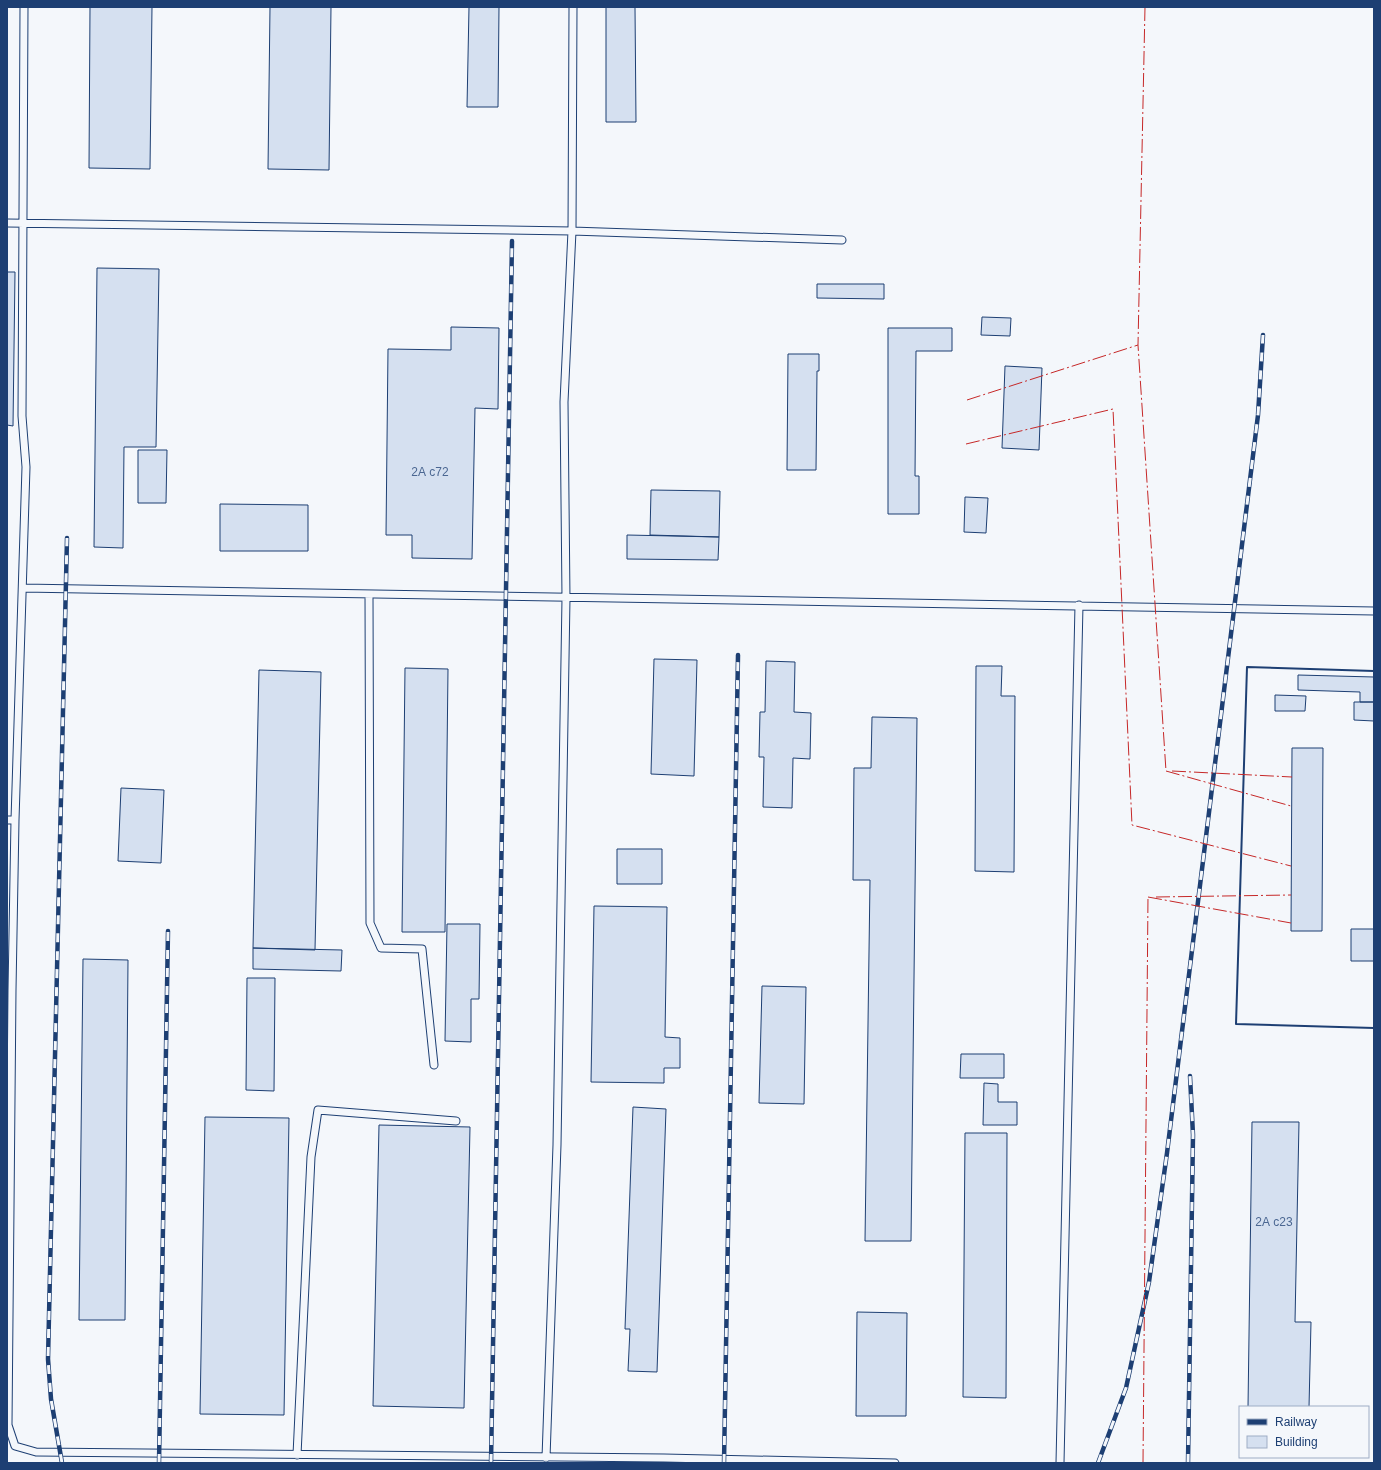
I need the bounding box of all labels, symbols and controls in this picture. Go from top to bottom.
house number: 2А с72 [411,465,449,479]
house number: 2А с23 [1255,1215,1293,1229]
legend [1239,1406,1369,1458]
text: Railway [1275,1415,1317,1429]
text: Building [1275,1435,1318,1449]

